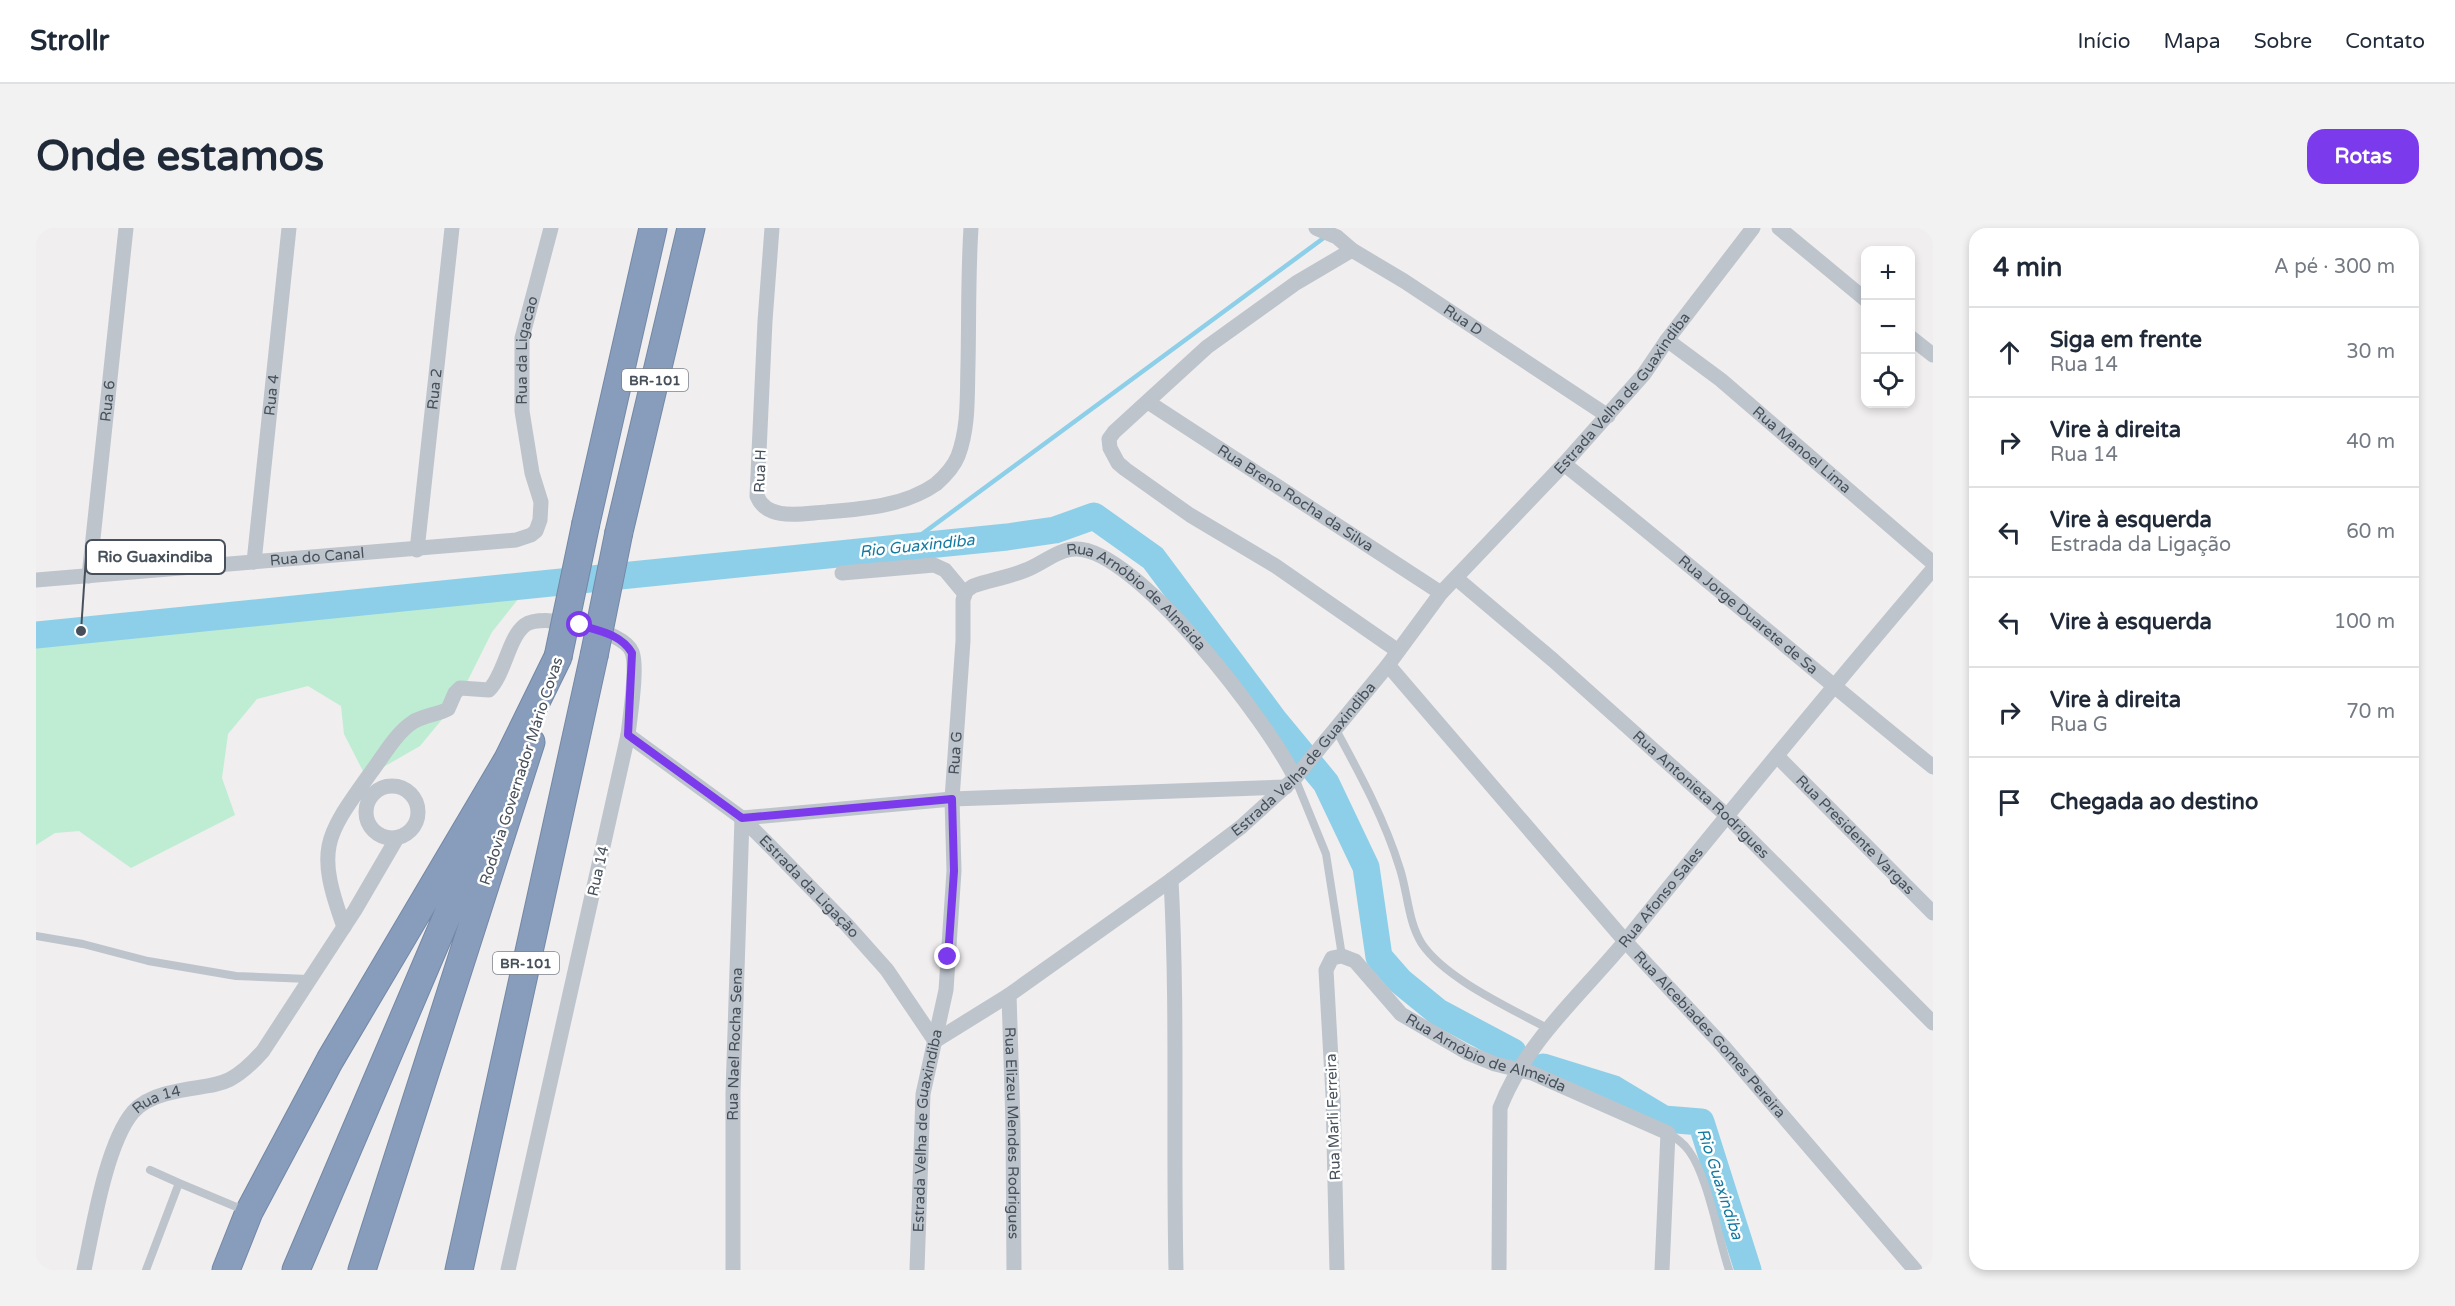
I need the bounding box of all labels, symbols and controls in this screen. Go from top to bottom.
text: Strollr [30,24,109,58]
text: Início [2078,29,2130,54]
text: Mapa [2163,29,2221,54]
text: Sobre [2254,29,2312,54]
text: Contato [2345,29,2425,54]
button: Rotas [2307,129,2419,184]
text: Onde estamos [36,131,324,182]
map controls [1861,246,1915,408]
button: + [1861,246,1915,300]
text: 4 min [1993,252,2062,283]
text: A pé · 300 m [2274,255,2395,279]
street label: Rua da Ligacao [513,294,542,405]
button: − [1861,300,1915,354]
street label: Rua D [1440,301,1486,340]
street label: Estrada Velha de Guaxindiba [1550,309,1694,478]
text: Siga em frente [2050,327,2202,353]
icon: ahead [1993,336,2026,369]
text: 30 m [2346,340,2395,364]
text: Rua 14 [2050,353,2118,377]
button: locate [1861,354,1915,408]
street label: Rua 2 [423,367,446,411]
road number: BR-101 [622,369,688,391]
street label: Rua 4 [260,373,283,417]
street label: Rua 6 [96,379,119,423]
street label: Rua Manoel Lima [1749,402,1855,497]
text: Vire à direita [2050,417,2181,443]
icon: right [1993,426,2026,459]
text: 40 m [2346,430,2395,454]
street label: Rua Breno Rocha da Silva [1214,441,1377,556]
text: Rua 14 [2050,443,2118,467]
street label: Rua H [750,449,770,493]
text: Vire à esquerda [2050,507,2212,533]
icon: left [1993,516,2026,549]
text: 60 m [2346,520,2395,544]
water label: Rio Guaxindiba [858,530,977,562]
text: Estrada da Ligação [2050,533,2231,557]
callout: Rio Guaxindiba [86,540,225,574]
street label: Rua Arnóbio de Almeida [1065,540,1210,654]
street label: Rua do Canal [269,544,365,569]
text: Rio Guaxindiba [97,547,213,567]
street label: Rua Jorge Duarete de Sa [1675,551,1822,678]
icon: left [1993,606,2026,639]
text: Vire à esquerda [2050,609,2212,635]
text: 100 m [2334,610,2395,634]
route start [566,611,592,637]
street label: Rodovia Governador Mário Covas [476,655,566,887]
street label: Estrada Velha de Guaxindiba [1228,678,1379,840]
text: Vire à direita [2050,687,2181,713]
icon: right [1993,696,2026,729]
text: 70 m [2346,700,2395,724]
text: Rua G [2050,713,2108,737]
street label: Rua Antonieta Rodrigues [1629,727,1773,862]
street label: Rua G [945,731,966,775]
street label: Rua Presidente Vargas [1792,771,1918,898]
icon: arrive [1993,786,2026,819]
text: Chegada ao destino [2050,789,2258,815]
street label: Estrada da Ligação [755,831,863,942]
street label: Rua 14 [583,844,613,898]
street label: Rua Afonso Sales [1615,844,1707,951]
route end [934,943,960,969]
street label: Rua Alcebiades Gomes Pereira [1630,947,1790,1122]
road number: BR-101 [493,952,559,974]
street label: Rua Nael Rocha Sena [724,967,746,1121]
street label: Rua Arnóbio de Almeida [1402,1010,1569,1096]
street label: Estrada Velha de Guaxindiba [909,1027,946,1233]
street label: Rua Elizeu Mendes Rodrigues [1001,1027,1023,1239]
street label: Rua Marli Ferreira [1322,1053,1344,1181]
street label: Rua 14 [128,1082,182,1117]
water label: Rio Guaxindiba [1693,1126,1748,1243]

